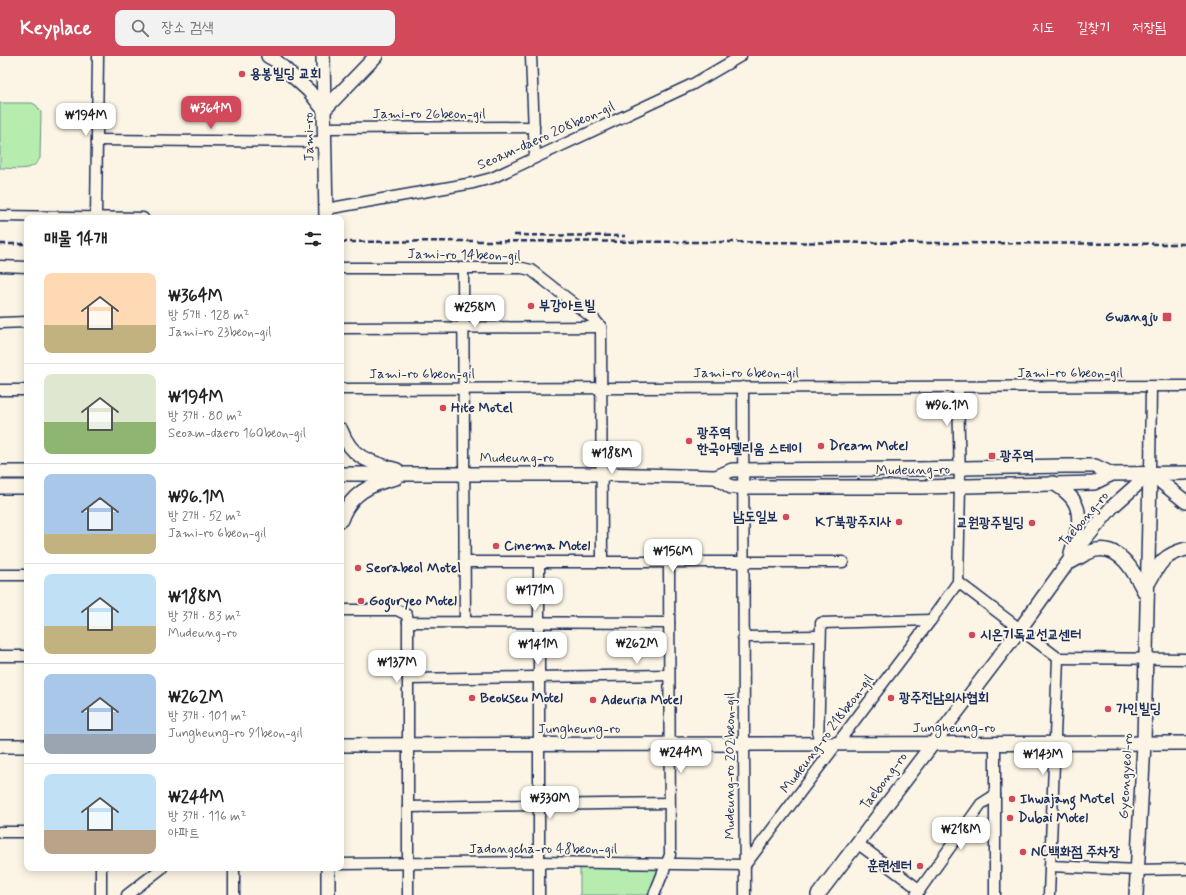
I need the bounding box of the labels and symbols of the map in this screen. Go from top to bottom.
place label: 용봉빌딩 교회 [250,65,321,83]
marker: 용봉빌딩 교회 [237,69,247,79]
pin: ₩364M [183,96,239,130]
street label: Seoam-daero 208beon-gil [475,98,617,174]
pin: ₩194M [58,103,114,137]
street label: Jami-ro 26beon-gil [372,105,486,123]
street label: Jami-ro [300,112,318,162]
street label: Jami-ro 14beon-gil [407,245,521,265]
pin: ₩258M [447,295,503,329]
place label: 부강아트빌 [539,297,596,315]
marker: 부강아트빌 [526,301,536,311]
place label: Gwangju [1105,308,1158,327]
marker: Gwangju [1161,311,1173,323]
street label: Jami-ro 6beon-gil [693,364,799,382]
street label: Jami-ro 6beon-gil [1017,364,1123,382]
street label: Jami-ro 6beon-gil [369,365,475,383]
pin: ₩96.1M [914,393,980,427]
place label: Hite Motel [451,399,513,417]
marker: Hite Motel [438,403,448,413]
place label: 광주역 한국아델리움 스테이 [696,424,802,458]
marker: 광주역 한국아델리움 스테이 [684,436,694,446]
place label: Dream Motel [829,437,908,455]
pin: ₩188M [584,441,640,475]
marker: Dream Motel [816,441,826,451]
place label: 광주역 [1000,447,1034,465]
street label: Mudeung-ro [480,449,554,467]
marker: 광주역 [987,451,997,461]
street label: Mudeung-ro [876,460,950,480]
street label: Taebong-ro [1055,487,1113,551]
place label: 남도일보 [733,508,778,526]
marker: 남도일보 [781,512,791,522]
place label: KT북광주지사 [815,513,892,531]
place label: 교원광주빌딩 [956,514,1024,532]
marker: KT북광주지사 [894,517,904,527]
marker: 교원광주빌딩 [1027,518,1037,528]
place label: Cinema Motel [504,537,590,555]
pin: ₩156M [645,539,701,573]
marker: Cinema Motel [491,541,501,551]
place label: Seorabeol Motel [366,559,461,577]
marker: Seorabeol Motel [353,563,363,573]
pin: ₩171M [507,578,563,612]
place label: Goguryeo Motel [369,592,457,613]
marker: Goguryeo Motel [356,596,366,606]
place label: 시온기독교선교센터 [980,626,1081,644]
marker: 시온기독교선교센터 [967,630,977,640]
pin: ₩262M [609,631,665,665]
pin: ₩141M [510,632,566,666]
pin: ₩137M [369,650,425,684]
street label: Mudeung-ro 218beon-gil [776,671,878,797]
place label: Beokseu Motel [480,689,563,707]
place label: 광주전남의사협회 [899,689,989,707]
place label: Adeuria Motel [601,691,682,709]
marker: Beokseu Motel [467,693,477,703]
street label: Mudeung-ro 202beon-gil [721,693,739,839]
marker: 광주전남의사협회 [886,693,896,703]
marker: Adeuria Motel [588,695,598,705]
place label: 가인빌딩 [1116,700,1161,718]
marker: 가인빌딩 [1103,704,1113,714]
street label: Jungheung-ro [913,719,995,738]
street label: Jungheung-ro [538,720,620,739]
street label: Gyeongyeol-ro [1115,733,1137,819]
pin: ₩244M [653,740,709,774]
pin: ₩143M [1015,742,1071,776]
street label: Taebong-ro [856,749,912,813]
pin: ₩330M [522,786,578,820]
place label: Ihwajang Motel [1020,790,1115,811]
marker: Ihwajang Motel [1007,794,1017,804]
place label: Dubai Motel [1018,809,1088,827]
marker: Dubai Motel [1005,813,1015,823]
pin: ₩218M [933,817,989,851]
street label: Jadongcha-ro 48beon-gil [469,840,617,858]
place label: NC백화점 주차장 [1031,843,1121,861]
marker: NC백화점 주차장 [1018,847,1028,857]
place label: 훈련센터 [867,857,912,875]
marker: 훈련센터 [915,861,925,871]

